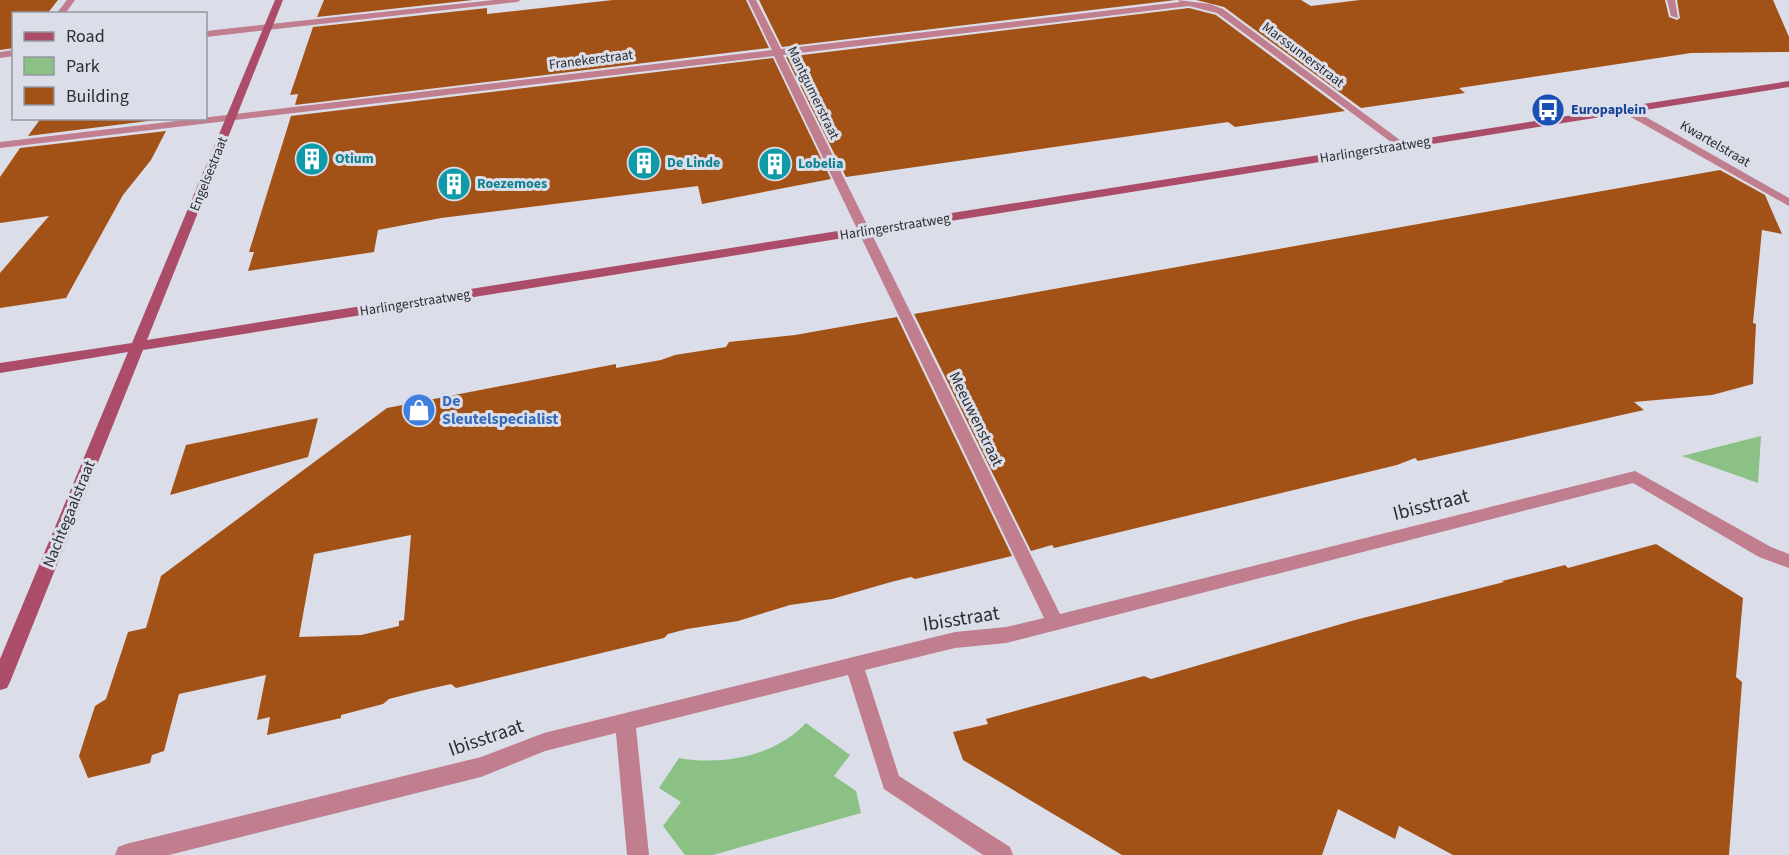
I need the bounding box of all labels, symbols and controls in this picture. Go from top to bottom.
legend [12,12,207,120]
street label: Marssumerstraat [1258,17,1348,93]
text: Road [66,24,105,49]
street label: Mantgumerstraat [782,43,844,143]
street label: Franekerstraat [548,45,635,75]
text: Park [66,54,100,79]
text: Building [66,84,129,109]
bus stop icon: Europaplein [1530,92,1566,128]
place label: Europaplein [1571,100,1646,120]
street label: Kwartelstraat [1676,116,1754,172]
street label: Harlingerstraatweg [1318,131,1432,169]
street label: Engelsestraat [185,134,233,214]
building icon: Otium [294,141,330,177]
building icon: De Linde [626,145,662,181]
building icon: Lobelia [757,146,793,182]
place label: Otium [335,149,374,169]
place label: De Linde [667,153,720,173]
place label: Lobelia [798,154,843,174]
building icon: Roezemoes [436,166,472,202]
place label: Roezemoes [477,174,547,194]
street label: Harlingerstraatweg [838,208,952,246]
street label: Harlingerstraatweg [358,284,472,322]
street label: Meeuwenstraat [944,368,1009,470]
place label: De Sleutelspecialist [442,390,558,430]
shop icon: De Sleutelspecialist [401,392,437,428]
street label: Nachtegaalstraat [38,457,101,571]
street label: Ibisstraat [1390,482,1472,528]
street label: Ibisstraat [921,599,1002,639]
street label: Ibisstraat [445,712,527,764]

